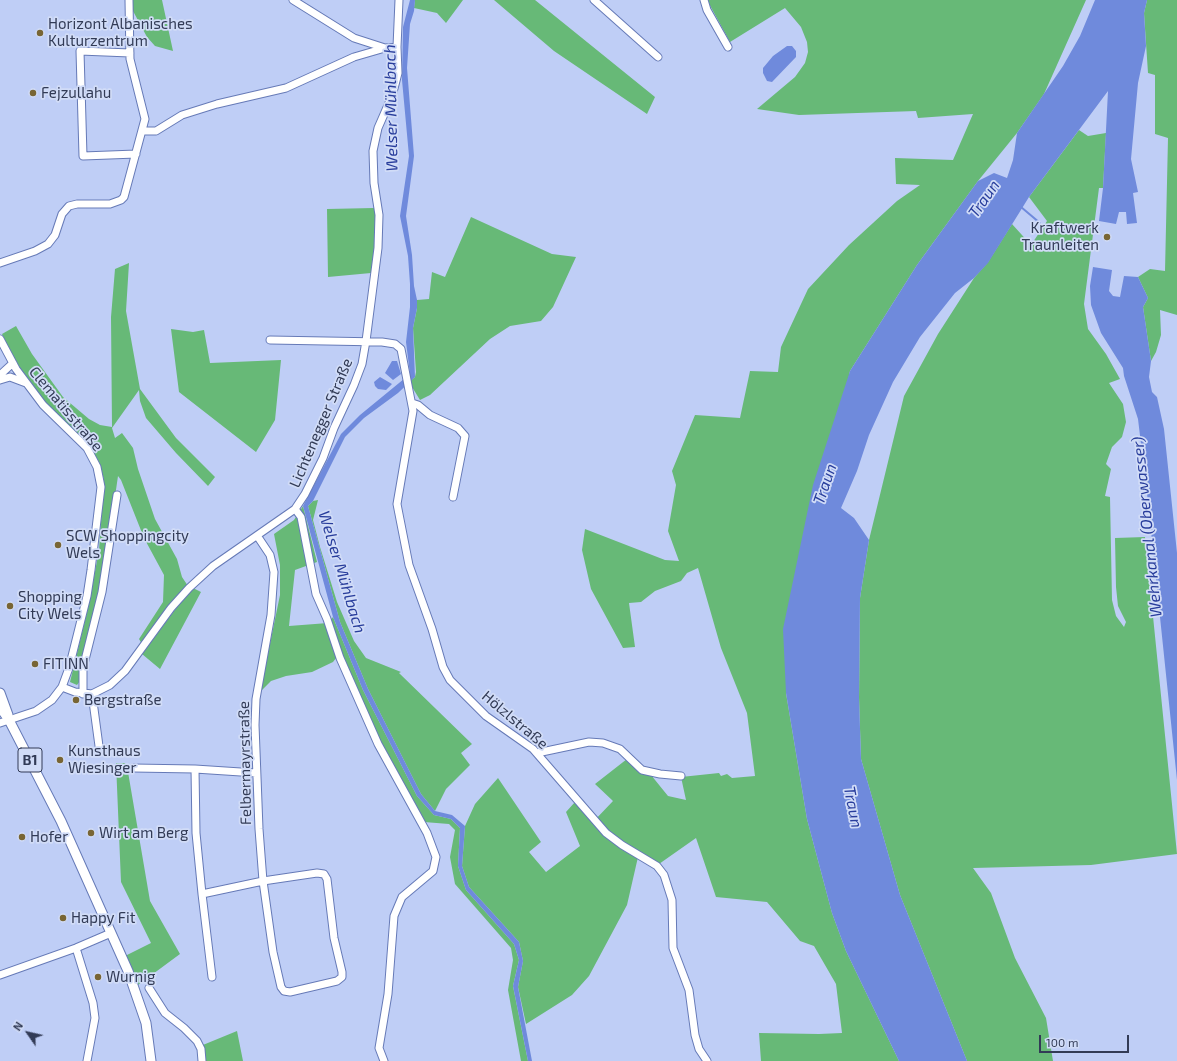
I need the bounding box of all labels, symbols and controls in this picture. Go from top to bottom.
place label: Horizont Albanisches Kulturzentrum [48,15,193,50]
marker: Horizont Albanisches Kulturzentrum [35,28,45,38]
water label: Welser Mühlbach [380,44,402,172]
place label: Fejzullahu [41,84,111,102]
marker: Fejzullahu [28,88,38,98]
water label: Traun [964,176,1004,222]
place label: Kraftwerk Traunleiten [1021,219,1099,254]
marker: Kraftwerk Traunleiten [1102,232,1112,242]
street label: Lichtenegger Straße [286,356,356,490]
street label: Clematisstraße [25,363,107,455]
water label: Wehrkanal (Oberwasser) [1128,436,1166,618]
water label: Traun [809,461,841,507]
water label: Welser Mühlbach [314,508,370,636]
place label: SCW Shoppingcity Wels [66,527,189,562]
marker: SCW Shoppingcity Wels [53,540,63,550]
place label: Shopping City Wels [18,588,82,623]
marker: Shopping City Wels [5,601,15,611]
place label: FITINN [43,655,89,673]
marker: FITINN [30,659,40,669]
street label: Hölzlstraße [478,687,552,753]
place label: Bergstraße [84,691,161,709]
marker: Bergstraße [71,695,81,705]
street label: Felbermayrstraße [235,701,255,825]
place label: Kunsthaus Wiesinger [68,742,141,777]
road number: B1 [18,748,42,772]
marker: Kunsthaus Wiesinger [55,755,65,765]
water label: Traun [840,785,866,829]
place label: Wirt am Berg [99,824,188,842]
place label: Hofer [30,828,68,846]
marker: Wirt am Berg [86,828,96,838]
marker: Hofer [17,832,27,842]
place label: Happy Fit [71,909,135,927]
marker: Happy Fit [58,913,68,923]
place label: Wurnig [106,968,155,986]
marker: Wurnig [93,972,103,982]
north arrow [8,1013,48,1053]
text: N [10,1019,25,1033]
scale bar [1041,1027,1131,1053]
text: 100 m [1046,1035,1078,1049]

